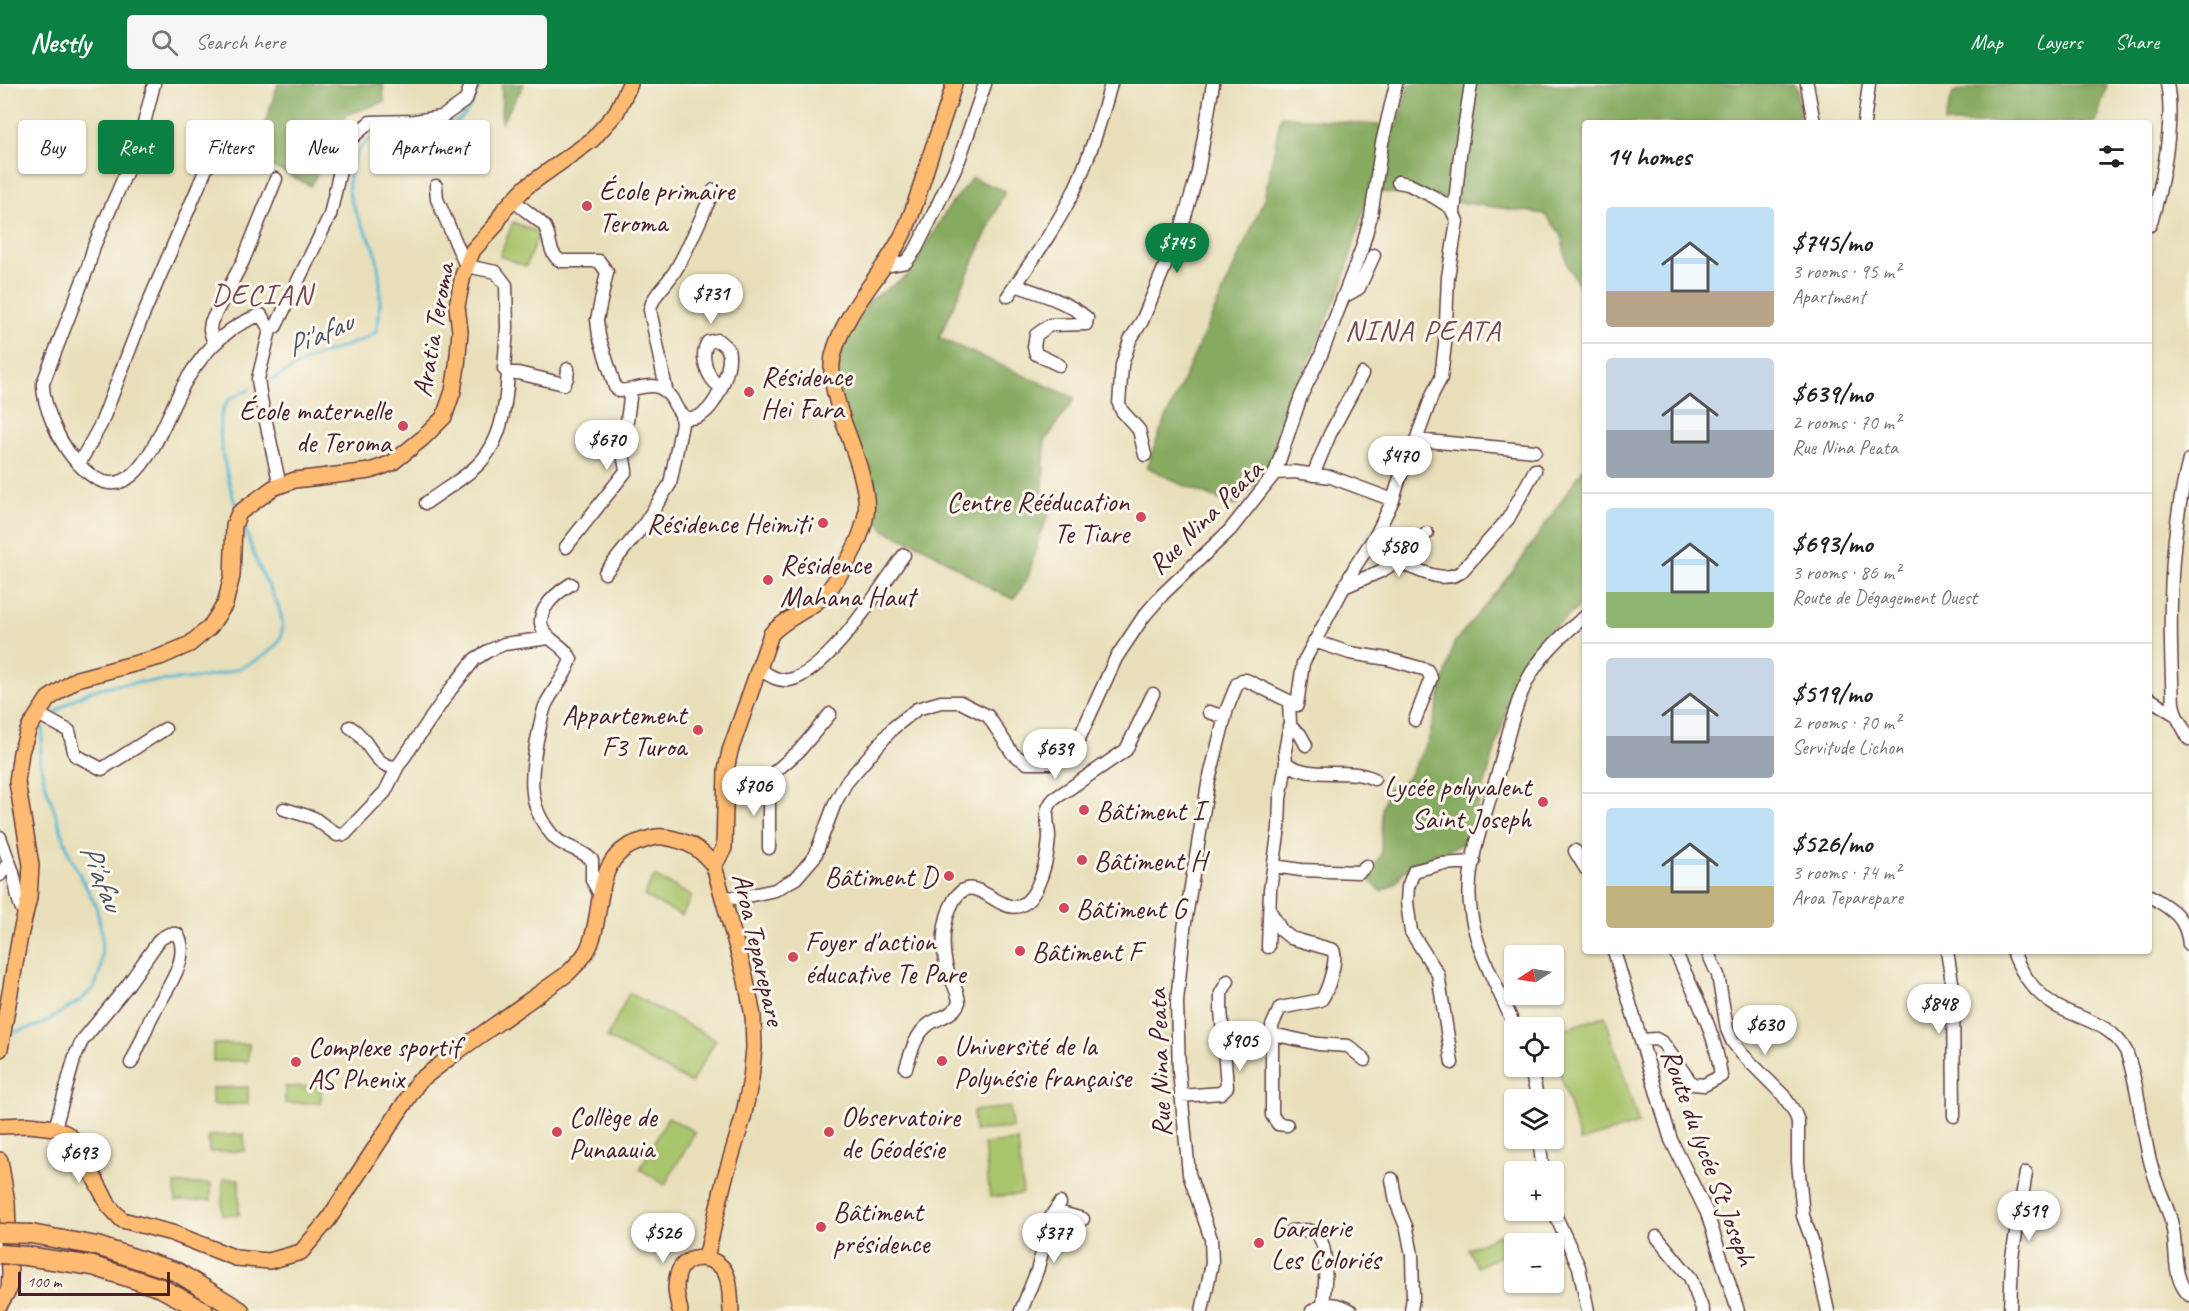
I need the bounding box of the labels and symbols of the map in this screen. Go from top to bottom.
place label: École primaire Teroma [599,173,736,240]
marker: École primaire Teroma [580,199,594,213]
pin: $745 [1141,223,1213,274]
street label: Aratia Teroma [404,258,462,400]
pin: $731 [675,274,747,325]
district label: DECIAN [211,275,316,313]
water label: Pi'afau [280,301,361,365]
district label: NINA PEATA [1345,311,1502,349]
place label: Résidence Hei Fara [761,359,854,426]
marker: Résidence Hei Fara [742,385,756,399]
place label: École maternelle de Teroma [239,393,393,460]
marker: École maternelle de Teroma [396,419,410,433]
pin: $670 [571,420,643,471]
pin: $470 [1364,436,1436,487]
street label: Rue Nina Peata [1140,451,1271,582]
place label: Centre Rééducation Te Tiare [946,484,1131,551]
place label: Résidence Heimiti [647,506,815,541]
marker: Centre Rééducation Te Tiare [1134,510,1148,524]
marker: Résidence Heimiti [816,516,830,530]
pin: $580 [1363,527,1435,578]
place label: Résidence Mahana Haut [780,547,919,614]
marker: Résidence Mahana Haut [761,573,775,587]
place label: Appartement F3 Turoa [562,697,689,764]
marker: Appartement F3 Turoa [691,723,705,737]
pin: $639 [1019,729,1091,780]
pin: $706 [718,766,790,817]
place label: Lycée polyvalent Saint Joseph [1384,769,1534,836]
place label: Bâtiment I [1096,793,1209,828]
marker: Lycée polyvalent Saint Joseph [1536,795,1550,809]
marker: Bâtiment I [1077,803,1091,817]
water label: Pi'afau [72,838,134,919]
place label: Bâtiment H [1094,843,1210,878]
marker: Bâtiment H [1075,853,1089,867]
place label: Bâtiment D [824,859,940,894]
street label: Aroa Teparepare [724,869,794,1030]
marker: Bâtiment D [942,869,956,883]
place label: Bâtiment G [1076,891,1189,926]
marker: Bâtiment G [1057,901,1071,915]
place label: Foyer d'action éducative Te Pare [805,924,967,991]
place label: Bâtiment F [1032,934,1147,969]
marker: Bâtiment F [1013,944,1027,958]
north arrow [1504,945,1564,1005]
marker: Foyer d'action éducative Te Pare [786,950,800,964]
pin: $848 [1903,984,1975,1035]
street label: Rue Nina Peata [1139,987,1179,1138]
pin: $630 [1729,1005,1801,1056]
pin: $905 [1204,1021,1276,1072]
place label: Université de la Polynésie française [954,1028,1133,1095]
place label: Complexe sportif AS Phenix [308,1029,466,1096]
street label: Route du lycée St Joseph [1654,1044,1765,1272]
marker: Université de la Polynésie française [935,1054,949,1068]
marker: Complexe sportif AS Phenix [289,1055,303,1069]
place label: Collège de Punaauia [569,1099,658,1166]
place label: Observatoire de Géodésie [841,1099,962,1166]
marker: Collège de Punaauia [550,1125,564,1139]
marker: Observatoire de Géodésie [822,1125,836,1139]
pin: $693 [43,1133,115,1184]
pin: $519 [1993,1191,2065,1242]
place label: Bâtiment présidence [833,1194,931,1261]
place label: Garderie Les Coloriés [1271,1210,1383,1277]
pin: $526 [627,1213,699,1264]
pin: $377 [1018,1213,1090,1264]
marker: Bâtiment présidence [814,1220,828,1234]
marker: Garderie Les Coloriés [1252,1236,1266,1250]
scale bar [18,1269,170,1296]

